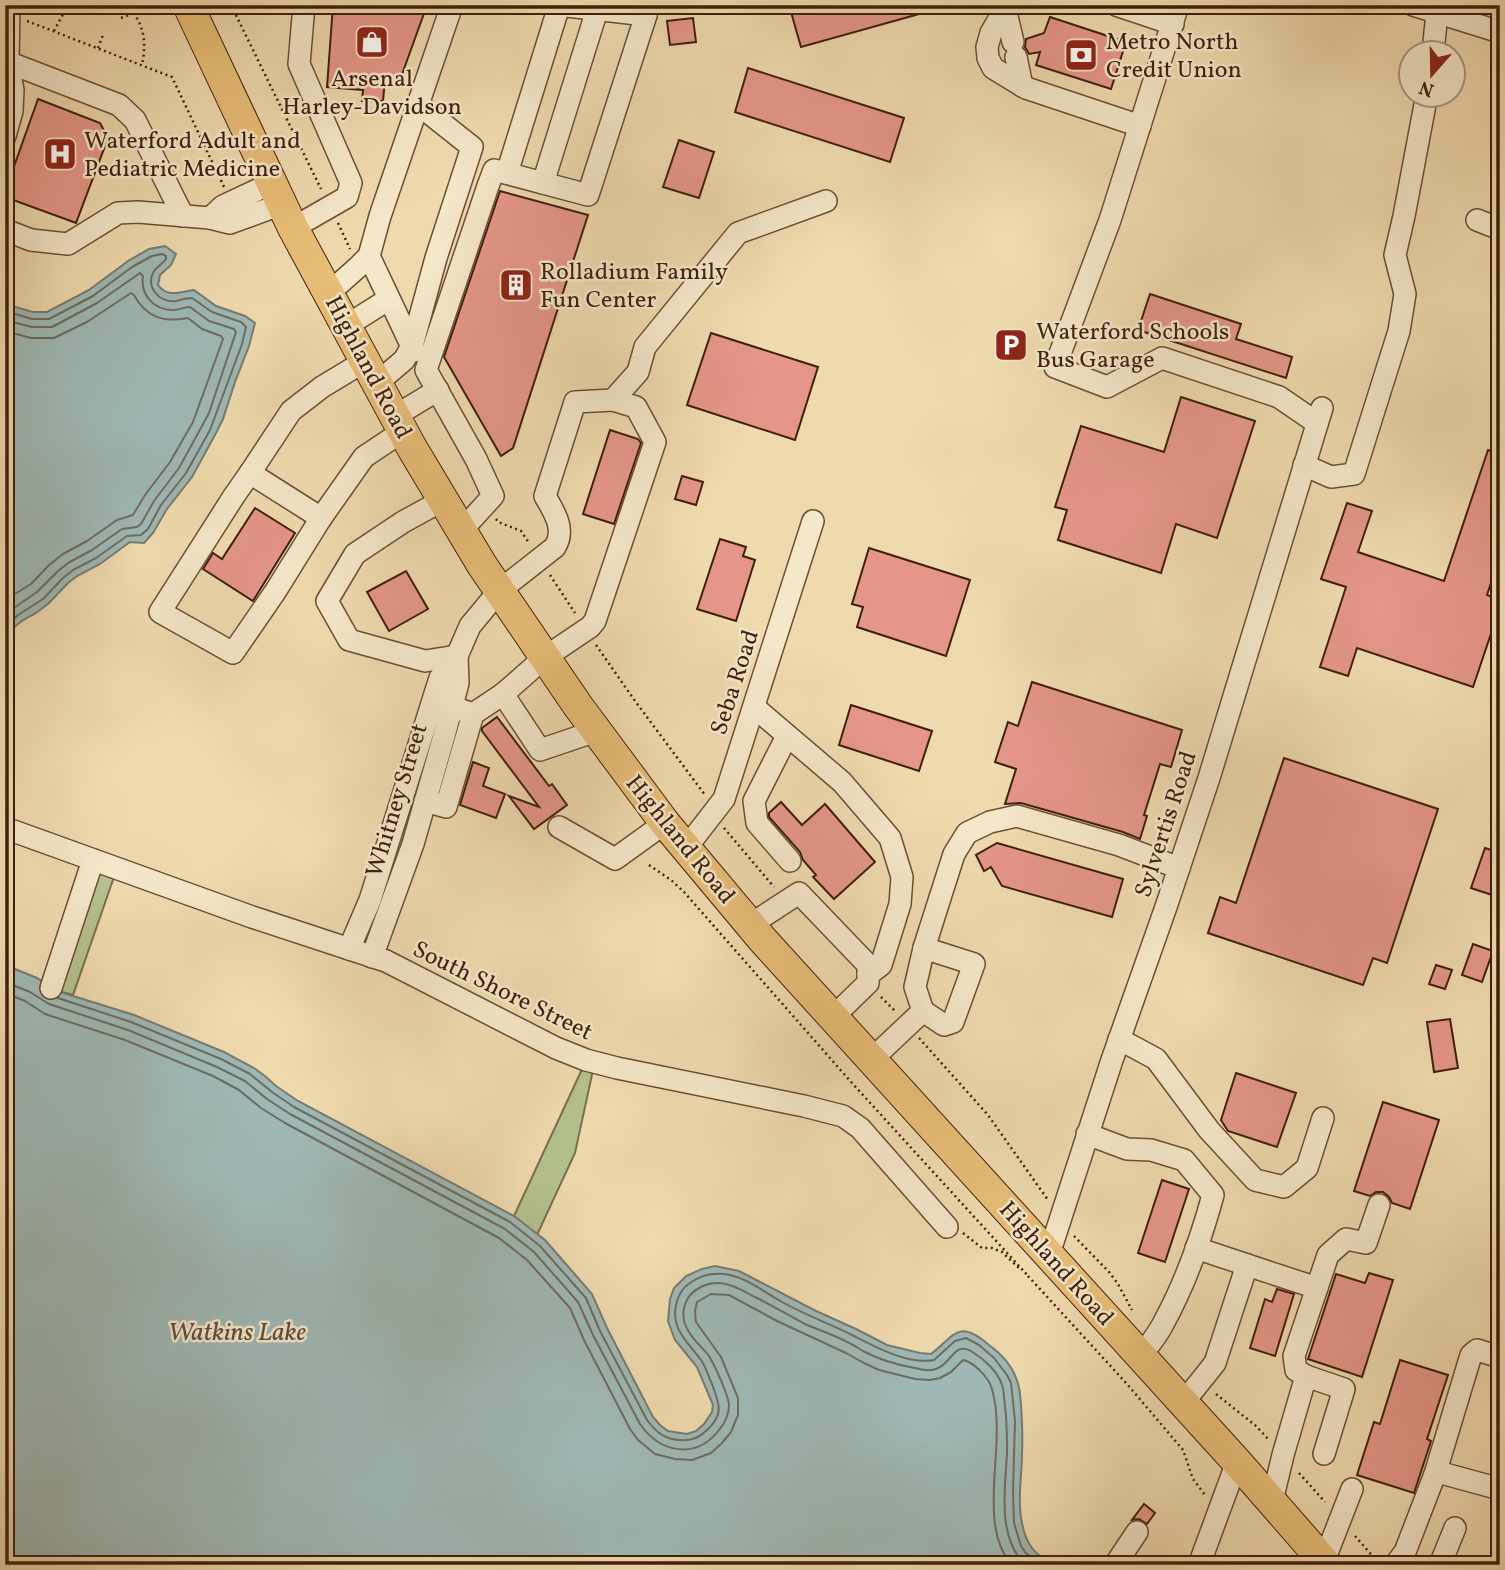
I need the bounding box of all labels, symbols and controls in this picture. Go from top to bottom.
shop icon: Arsenal Harley-Davidson [353,23,391,61]
place label: Metro North Credit Union [1106,26,1242,88]
bank icon: Metro North Credit Union [1062,36,1100,74]
north arrow [1396,38,1466,108]
place label: Arsenal Harley-Davidson [282,63,462,125]
text: N [1416,73,1438,103]
place label: Waterford Adult and Pediatric Medicine [84,125,301,187]
hospital icon: Waterford Adult and Pediatric Medicine [41,135,79,173]
place label: Rolladium Family Fun Center [540,256,728,318]
building icon: Rolladium Family Fun Center [497,266,535,304]
street label: Highland Road [315,290,419,446]
place label: Waterford Schools Bus Garage [1036,316,1229,378]
parking icon: Waterford Schools Bus Garage [992,326,1030,364]
street label: Seba Road [703,626,769,740]
street label: Whitney Street [358,719,437,882]
street label: Sylvertis Road [1127,747,1207,902]
street label: Highland Road [617,768,742,912]
street label: South Shore Street [406,933,598,1050]
street label: Highland Road [990,1194,1121,1334]
water label: Watkins Lake [168,1315,307,1351]

